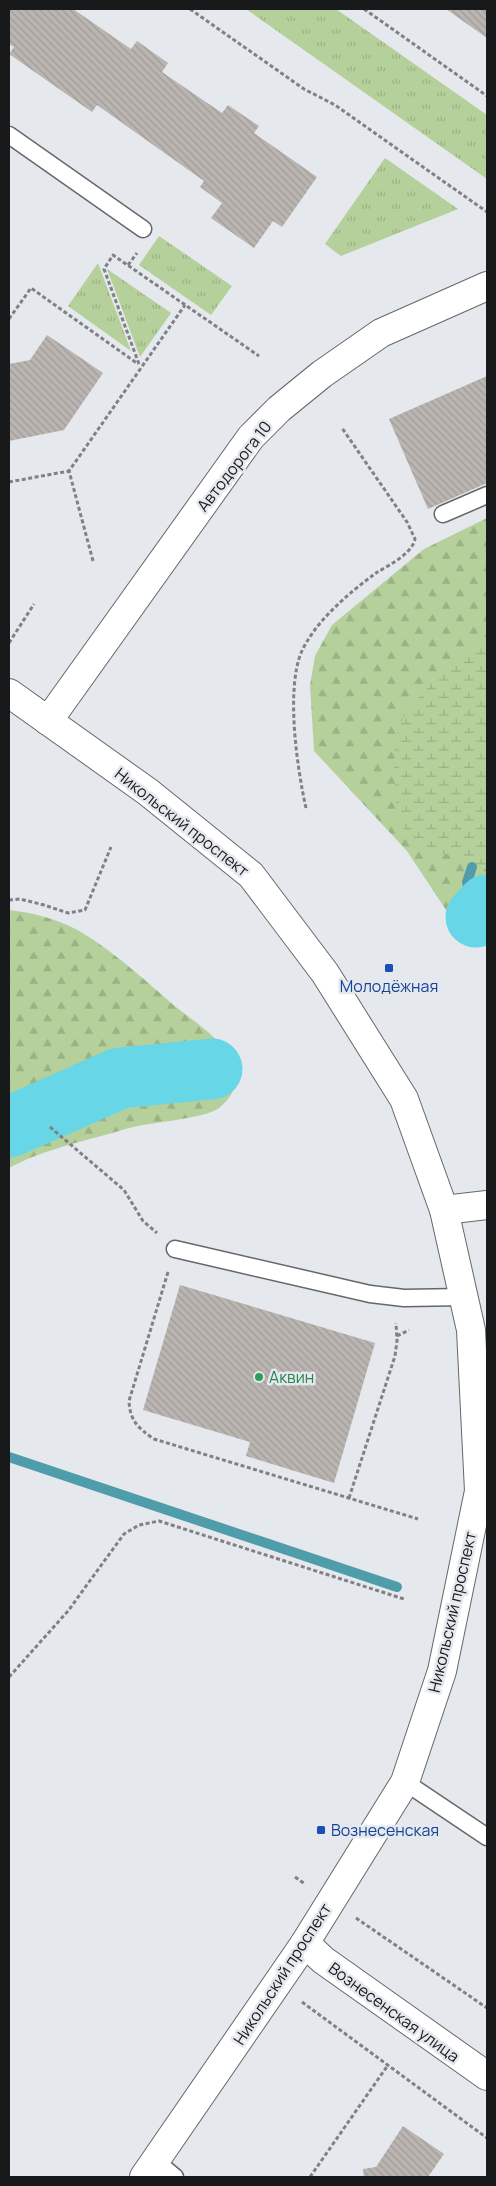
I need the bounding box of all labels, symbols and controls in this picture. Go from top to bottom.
street label: Автодорога 10 [192,416,276,516]
street label: Никольский проспект [110,763,254,881]
marker: Молодёжная [383,962,395,974]
place label: Молодёжная [340,975,438,997]
place label: Аквин [269,1366,314,1388]
marker: Аквин [253,1371,265,1383]
street label: Никольский проспект [423,1529,481,1695]
place label: Вознесенская [331,1819,439,1841]
marker: Вознесенская [315,1824,327,1836]
street label: Никольский проспект [228,1899,336,2049]
street label: Вознесенская улица [324,1957,464,2067]

